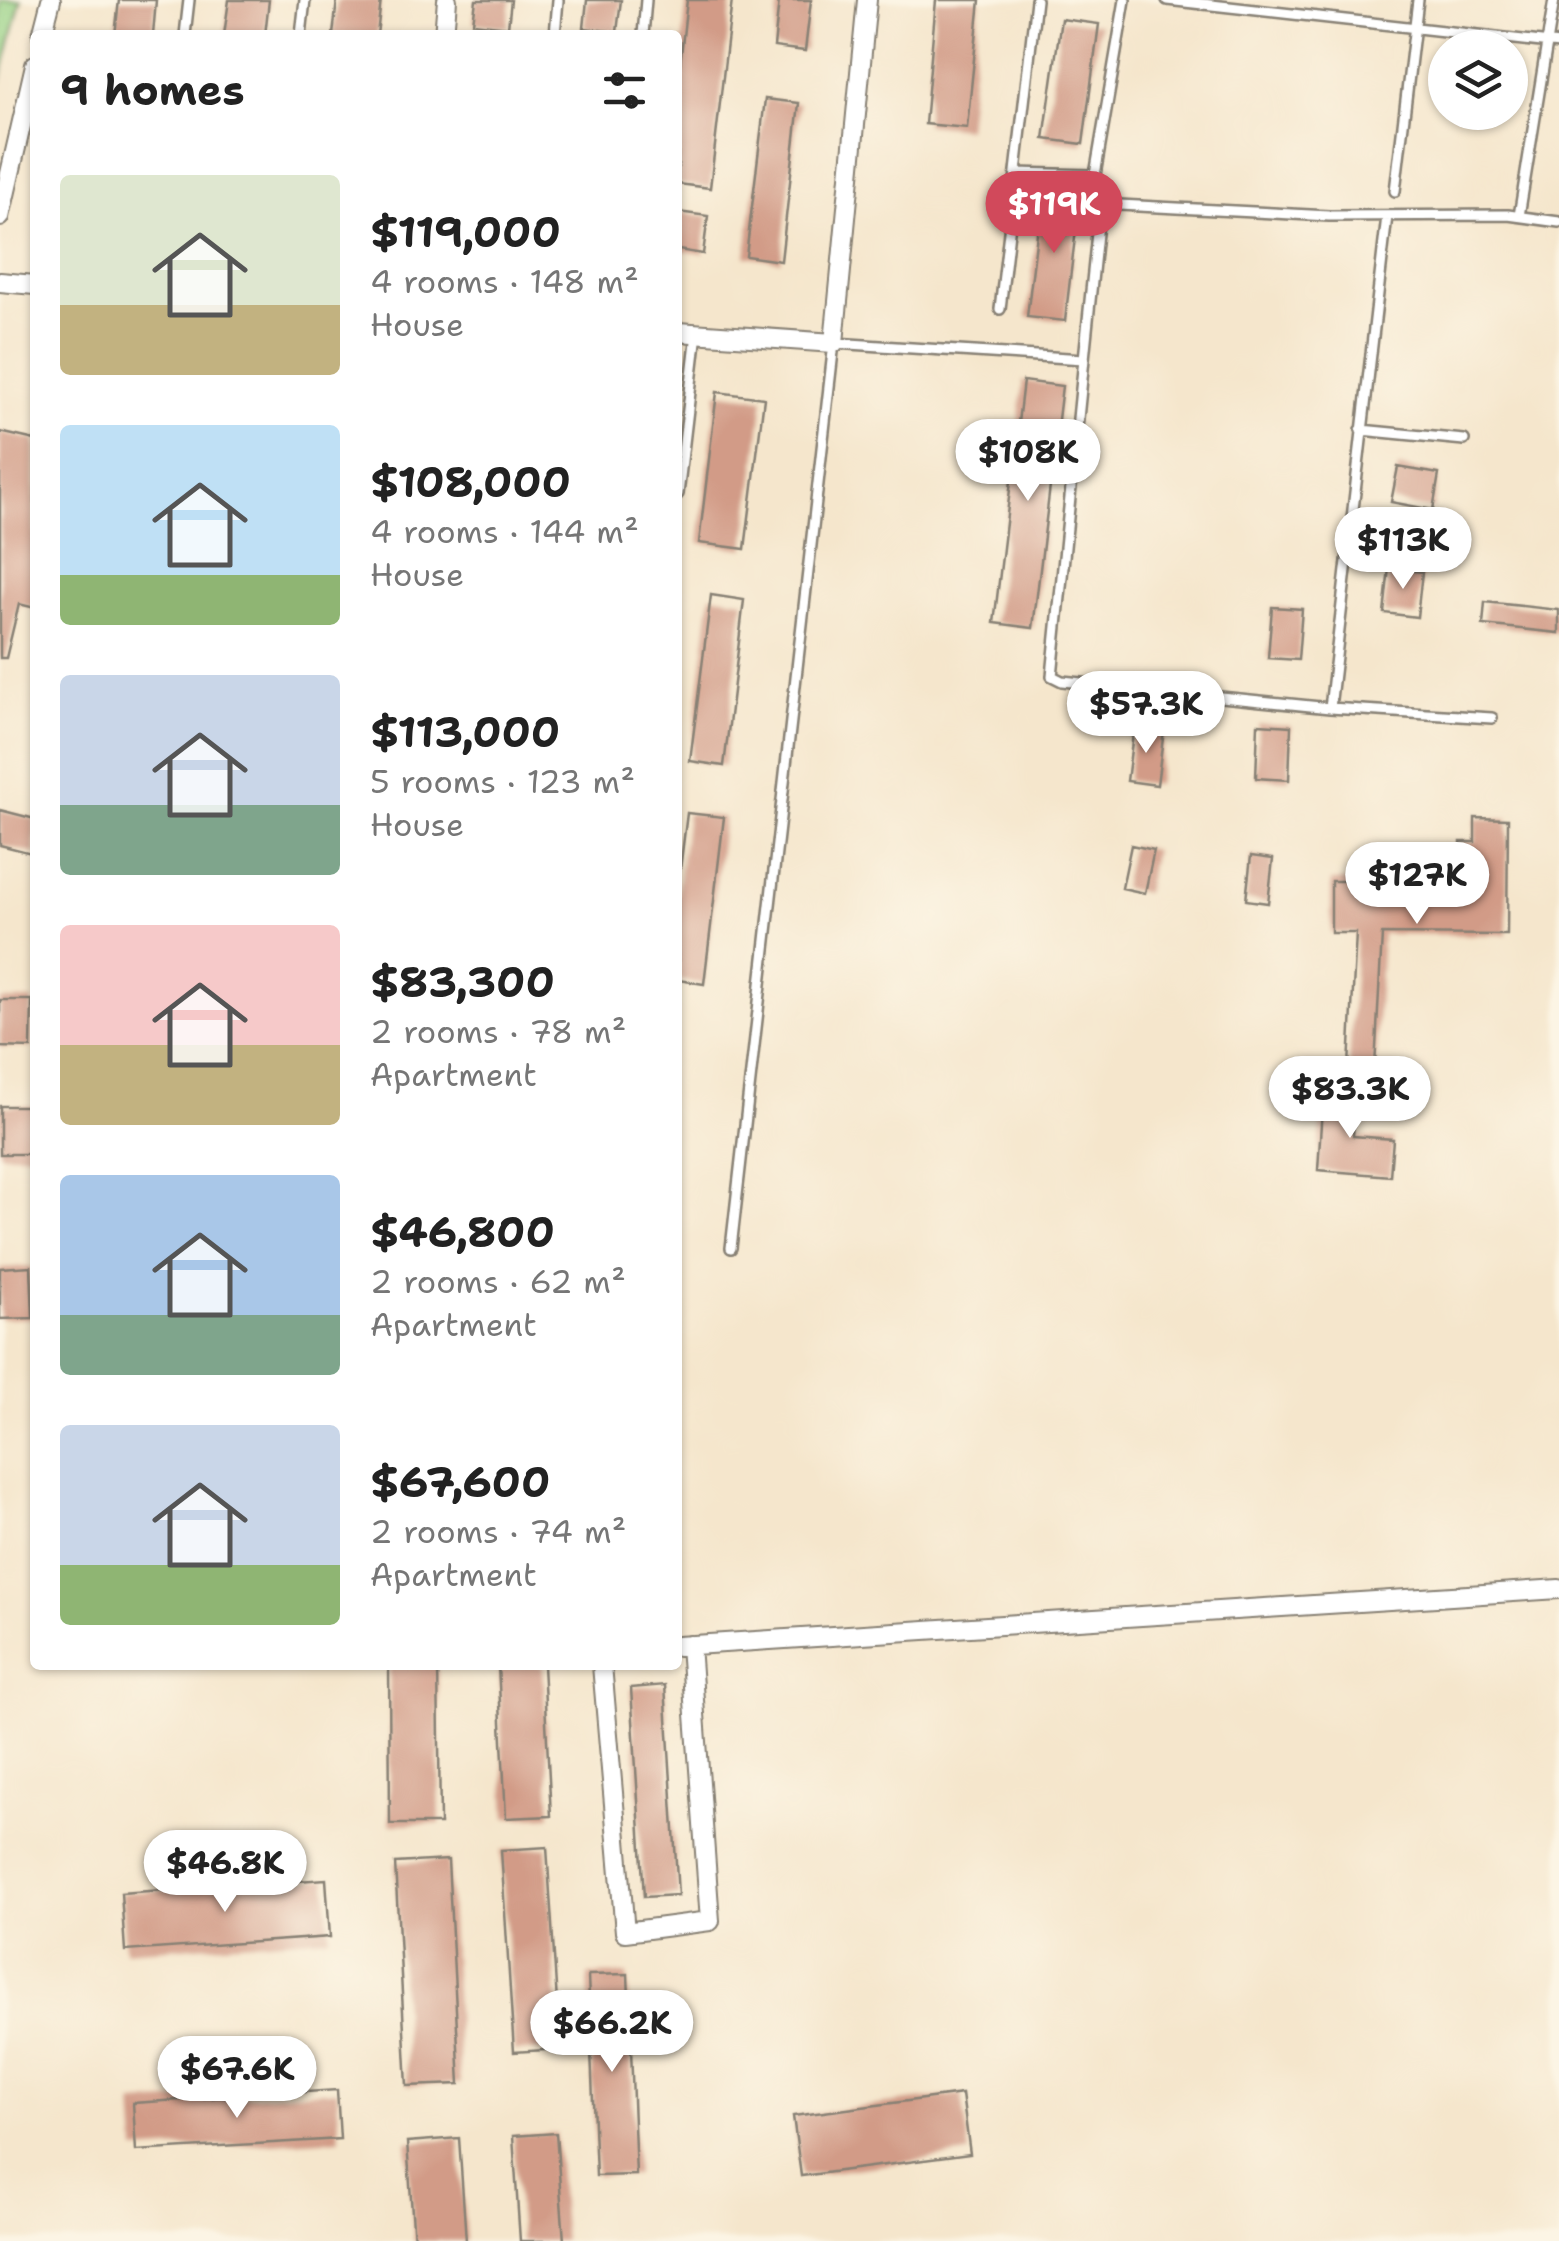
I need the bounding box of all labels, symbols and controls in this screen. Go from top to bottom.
map controls [1428,30,1528,130]
button: layers [1428,30,1528,130]
text: 9 homes [60,62,245,118]
icon: filters [597,63,652,118]
pin: $119K [984,171,1124,256]
text: $119K [1008,182,1100,225]
text: $119,000 [370,204,561,260]
icon: home [140,215,260,335]
text: 4 rooms · 148 m² [370,260,639,303]
text: House [370,303,464,346]
pin: $108K [958,419,1098,504]
text: $108K [978,430,1079,473]
text: $108,000 [370,454,571,510]
icon: home [140,465,260,585]
pin: $113K [1333,507,1473,592]
text: 4 rooms · 144 m² [370,510,639,553]
text: $113K [1357,518,1449,561]
text: House [370,553,464,596]
pin: $57.3K [1065,671,1227,756]
text: $57.3K [1089,682,1203,725]
text: $113,000 [370,704,560,760]
icon: home [140,715,260,835]
text: 5 rooms · 123 m² [370,760,635,803]
text: House [370,803,464,846]
pin: $127K [1347,842,1487,927]
text: $127K [1367,853,1467,896]
text: $83,300 [370,954,555,1010]
icon: home [140,965,260,1085]
text: 2 rooms · 78 m² [370,1010,626,1053]
text: Apartment [370,1053,537,1096]
pin: $83.3K [1269,1056,1431,1141]
text: $83.3K [1291,1067,1409,1110]
text: $46,800 [370,1204,555,1260]
icon: home [140,1215,260,1335]
text: 2 rooms · 62 m² [370,1260,626,1303]
text: Apartment [370,1303,537,1346]
text: $67,600 [370,1454,550,1510]
icon: home [140,1465,260,1585]
text: 2 rooms · 74 m² [370,1510,626,1553]
text: Apartment [370,1553,537,1596]
pin: $46.8K [144,1830,306,1915]
text: $46.8K [166,1841,284,1884]
pin: $66.2K [531,1990,693,2075]
text: $66.2K [552,2001,672,2044]
pin: $67.6K [156,2036,318,2121]
text: $67.6K [180,2047,294,2090]

